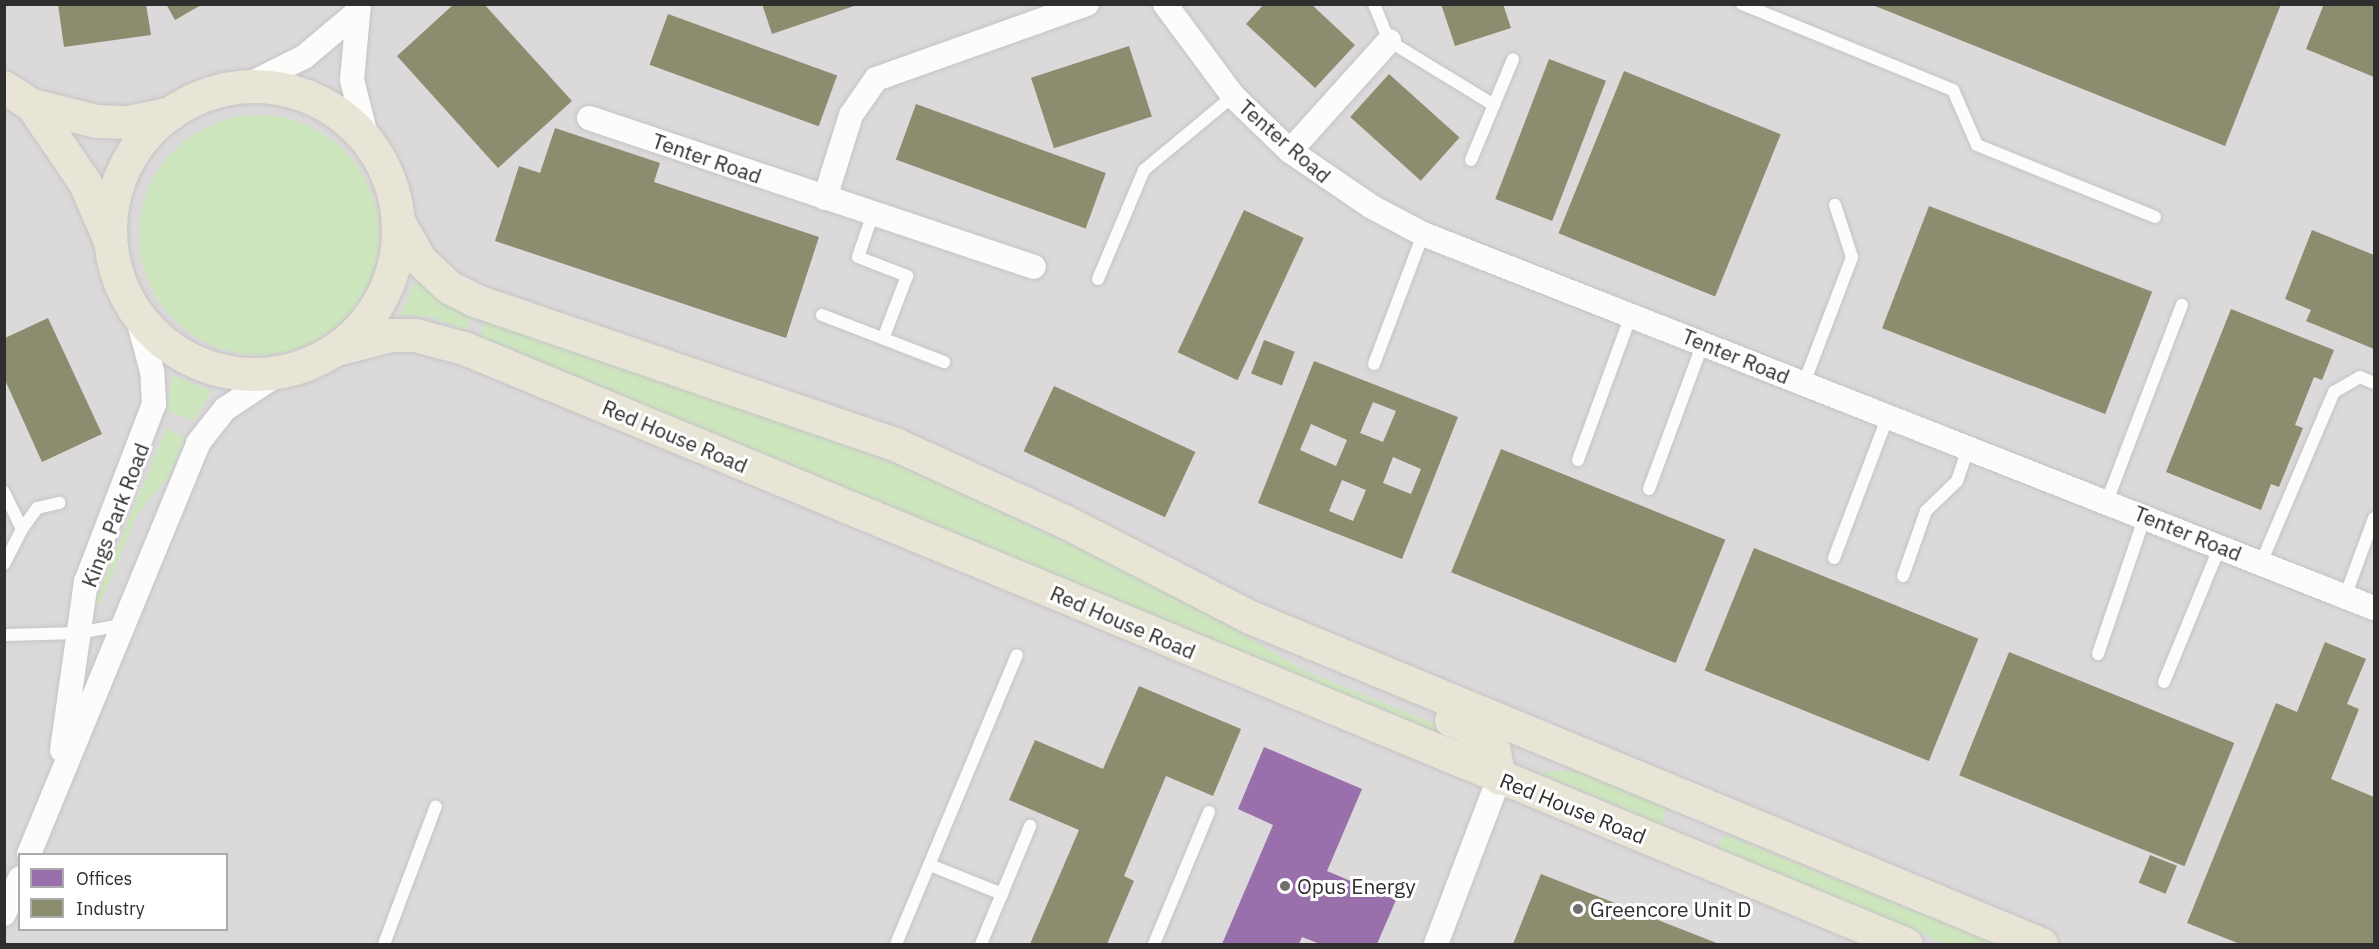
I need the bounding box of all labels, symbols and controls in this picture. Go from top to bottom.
street label: Tenter Road [1234,94,1336,188]
street label: Tenter Road [649,128,765,188]
street label: Tenter Road [1678,323,1794,389]
street label: Red House Road [599,394,751,478]
street label: Kings Park Road [76,439,154,591]
street label: Tenter Road [2130,500,2246,566]
street label: Red House Road [1047,580,1199,664]
street label: Red House Road [1496,767,1650,849]
legend [18,853,228,931]
text: Offices [76,867,132,890]
place label: Opus Energy [1297,873,1416,899]
marker: Opus Energy [1278,879,1292,893]
place label: Greencore Unit D [1590,896,1751,922]
text: Industry [76,897,145,920]
marker: Greencore Unit D [1571,902,1585,916]

